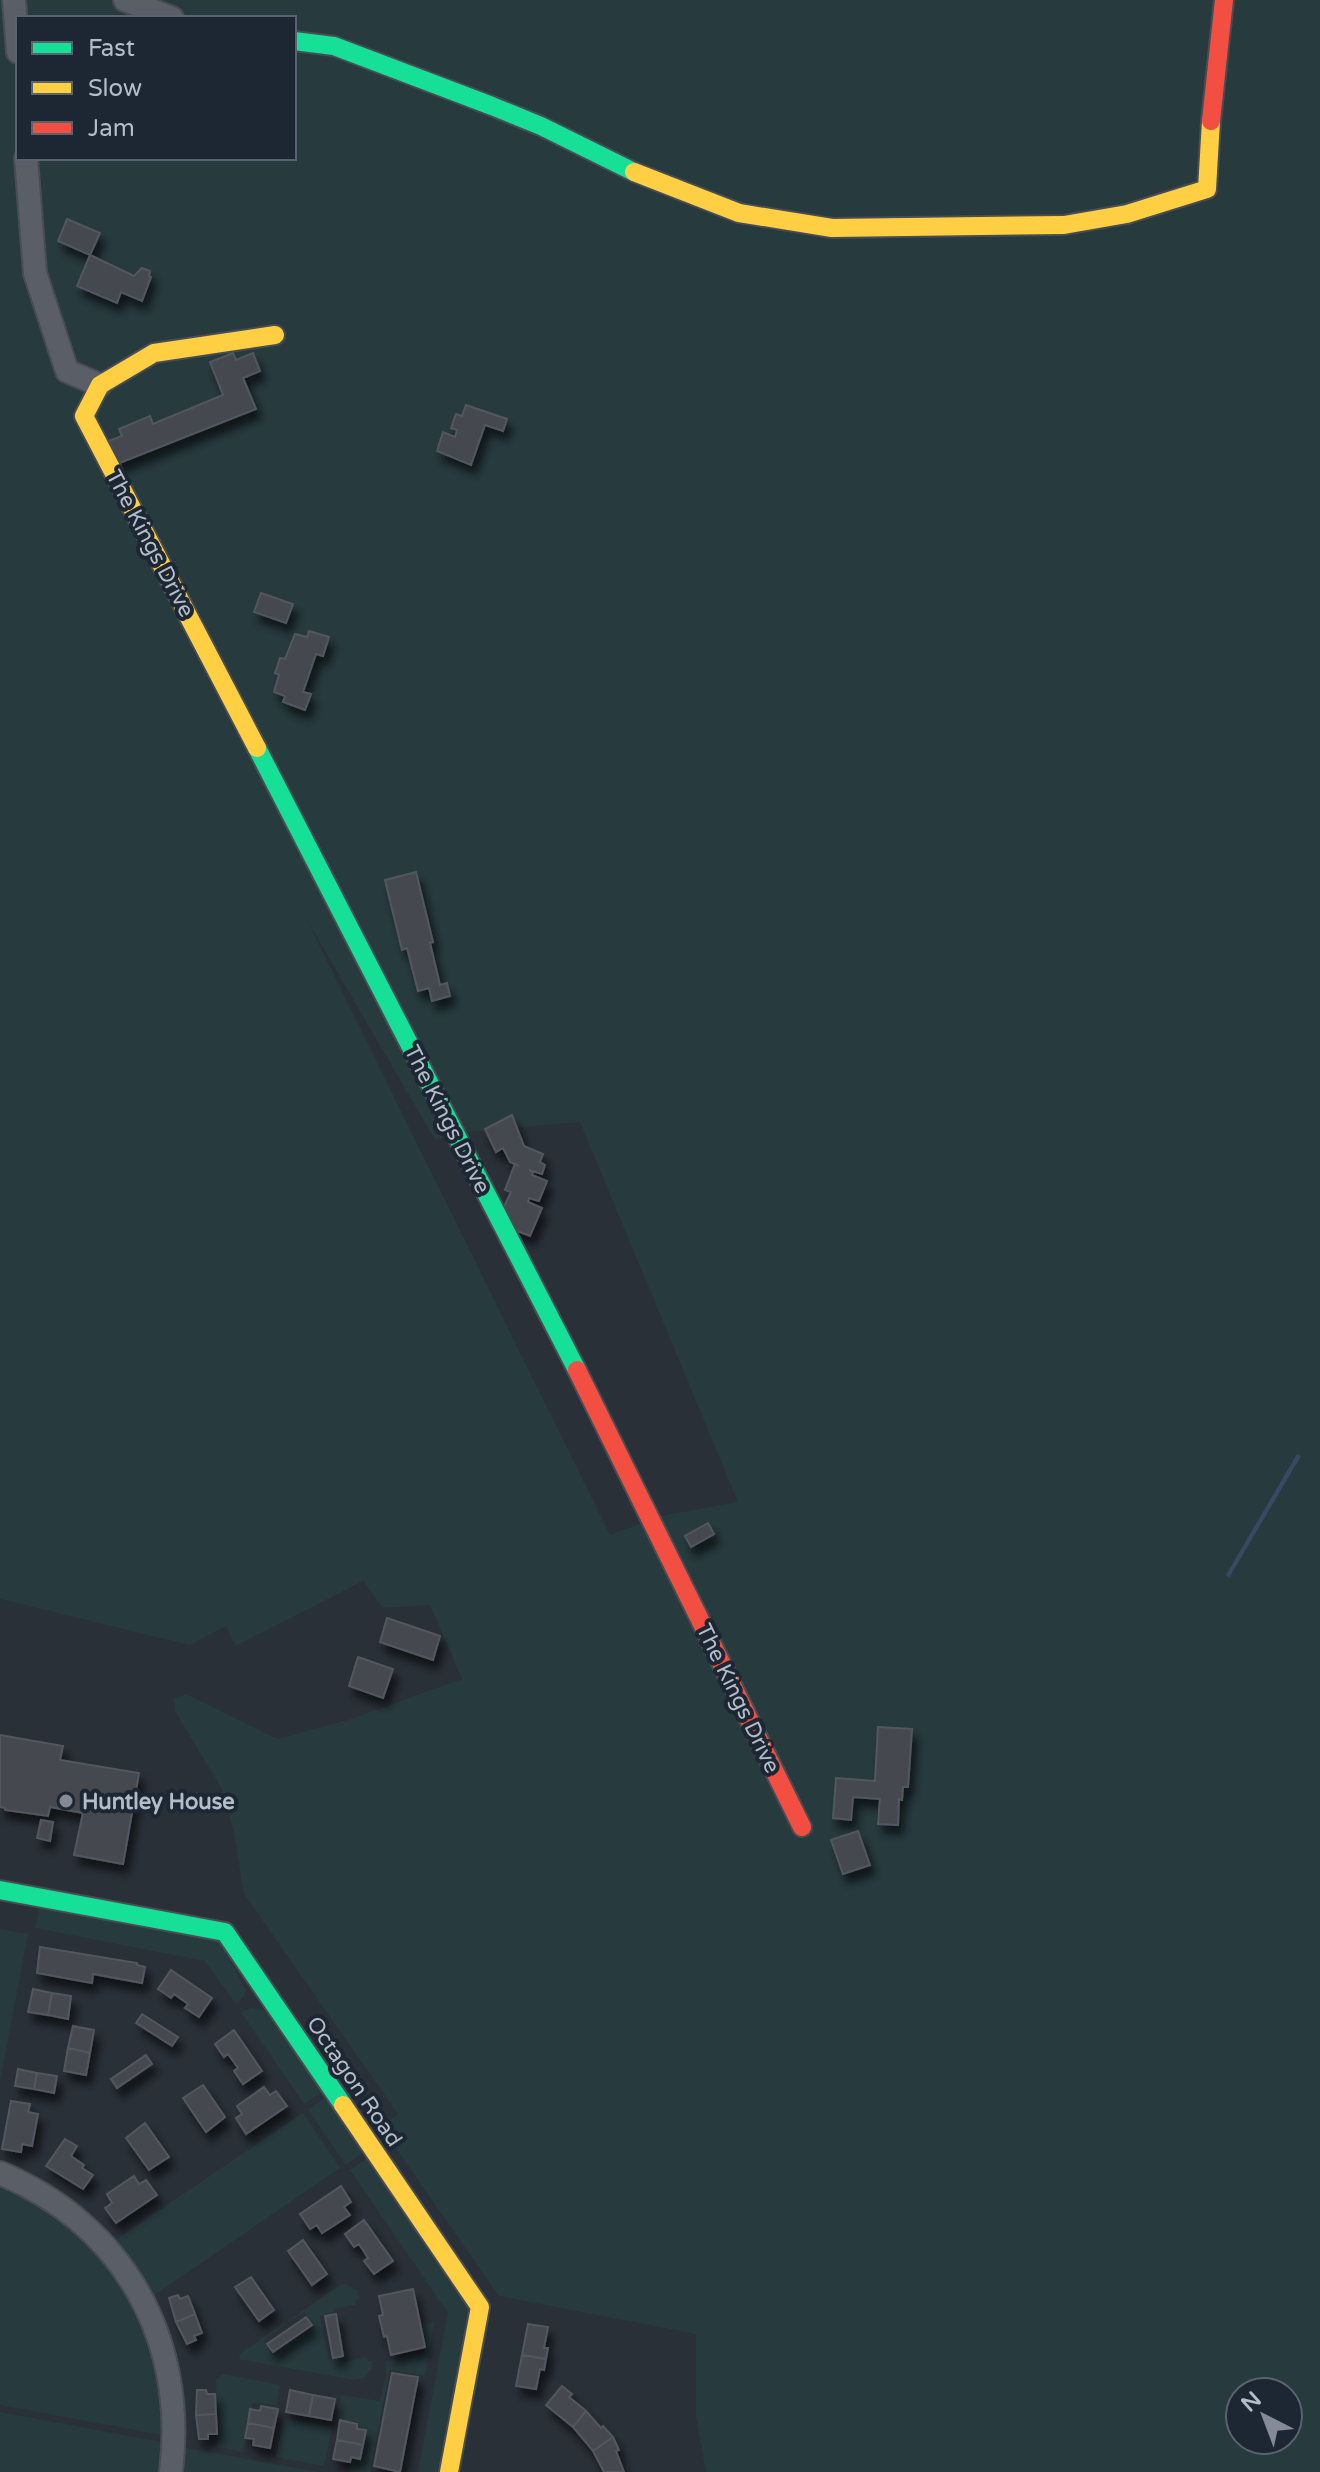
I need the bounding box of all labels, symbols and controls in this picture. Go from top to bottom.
legend [16,16,296,160]
text: Fast [88,34,135,63]
text: Slow [88,74,142,103]
text: Jam [88,114,135,143]
street label: The Kings Drive [100,465,200,621]
street label: The Kings Drive [399,1041,496,1198]
street label: The Kings Drive [691,1620,785,1777]
place label: Huntley House [82,1789,235,1815]
marker: Huntley House [57,1792,75,1810]
street label: Octagon Road [301,2011,407,2152]
north arrow [1224,2376,1304,2456]
text: N [1236,2386,1267,2417]

